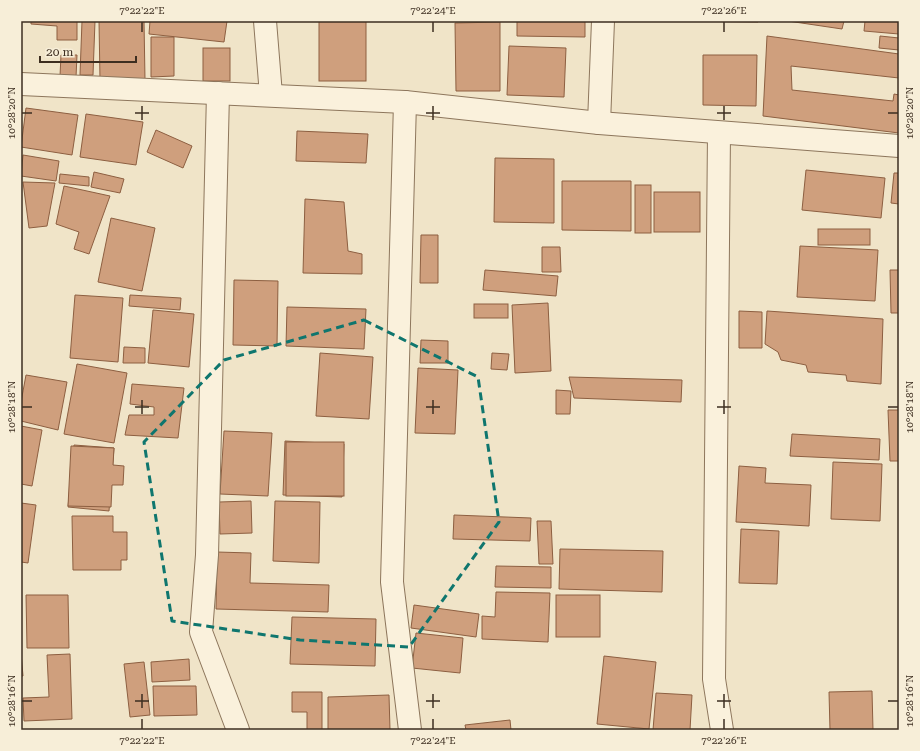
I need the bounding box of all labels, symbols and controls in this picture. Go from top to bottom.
text: 7°22'22"E [119,5,165,16]
text: 7°22'24"E [410,5,456,16]
text: 7°22'26"E [701,5,747,16]
scale bar [40,38,136,64]
text: 20 m [46,45,73,59]
text: 10°28'20"N [6,87,17,139]
text: 10°28'20"N [904,87,915,139]
text: 10°28'18"N [6,381,17,433]
text: 10°28'18"N [904,381,915,433]
text: 10°28'16"N [6,675,17,727]
text: 10°28'16"N [904,675,915,727]
text: 7°22'22"E [119,735,165,746]
text: 7°22'24"E [410,735,456,746]
text: 7°22'26"E [701,735,747,746]

